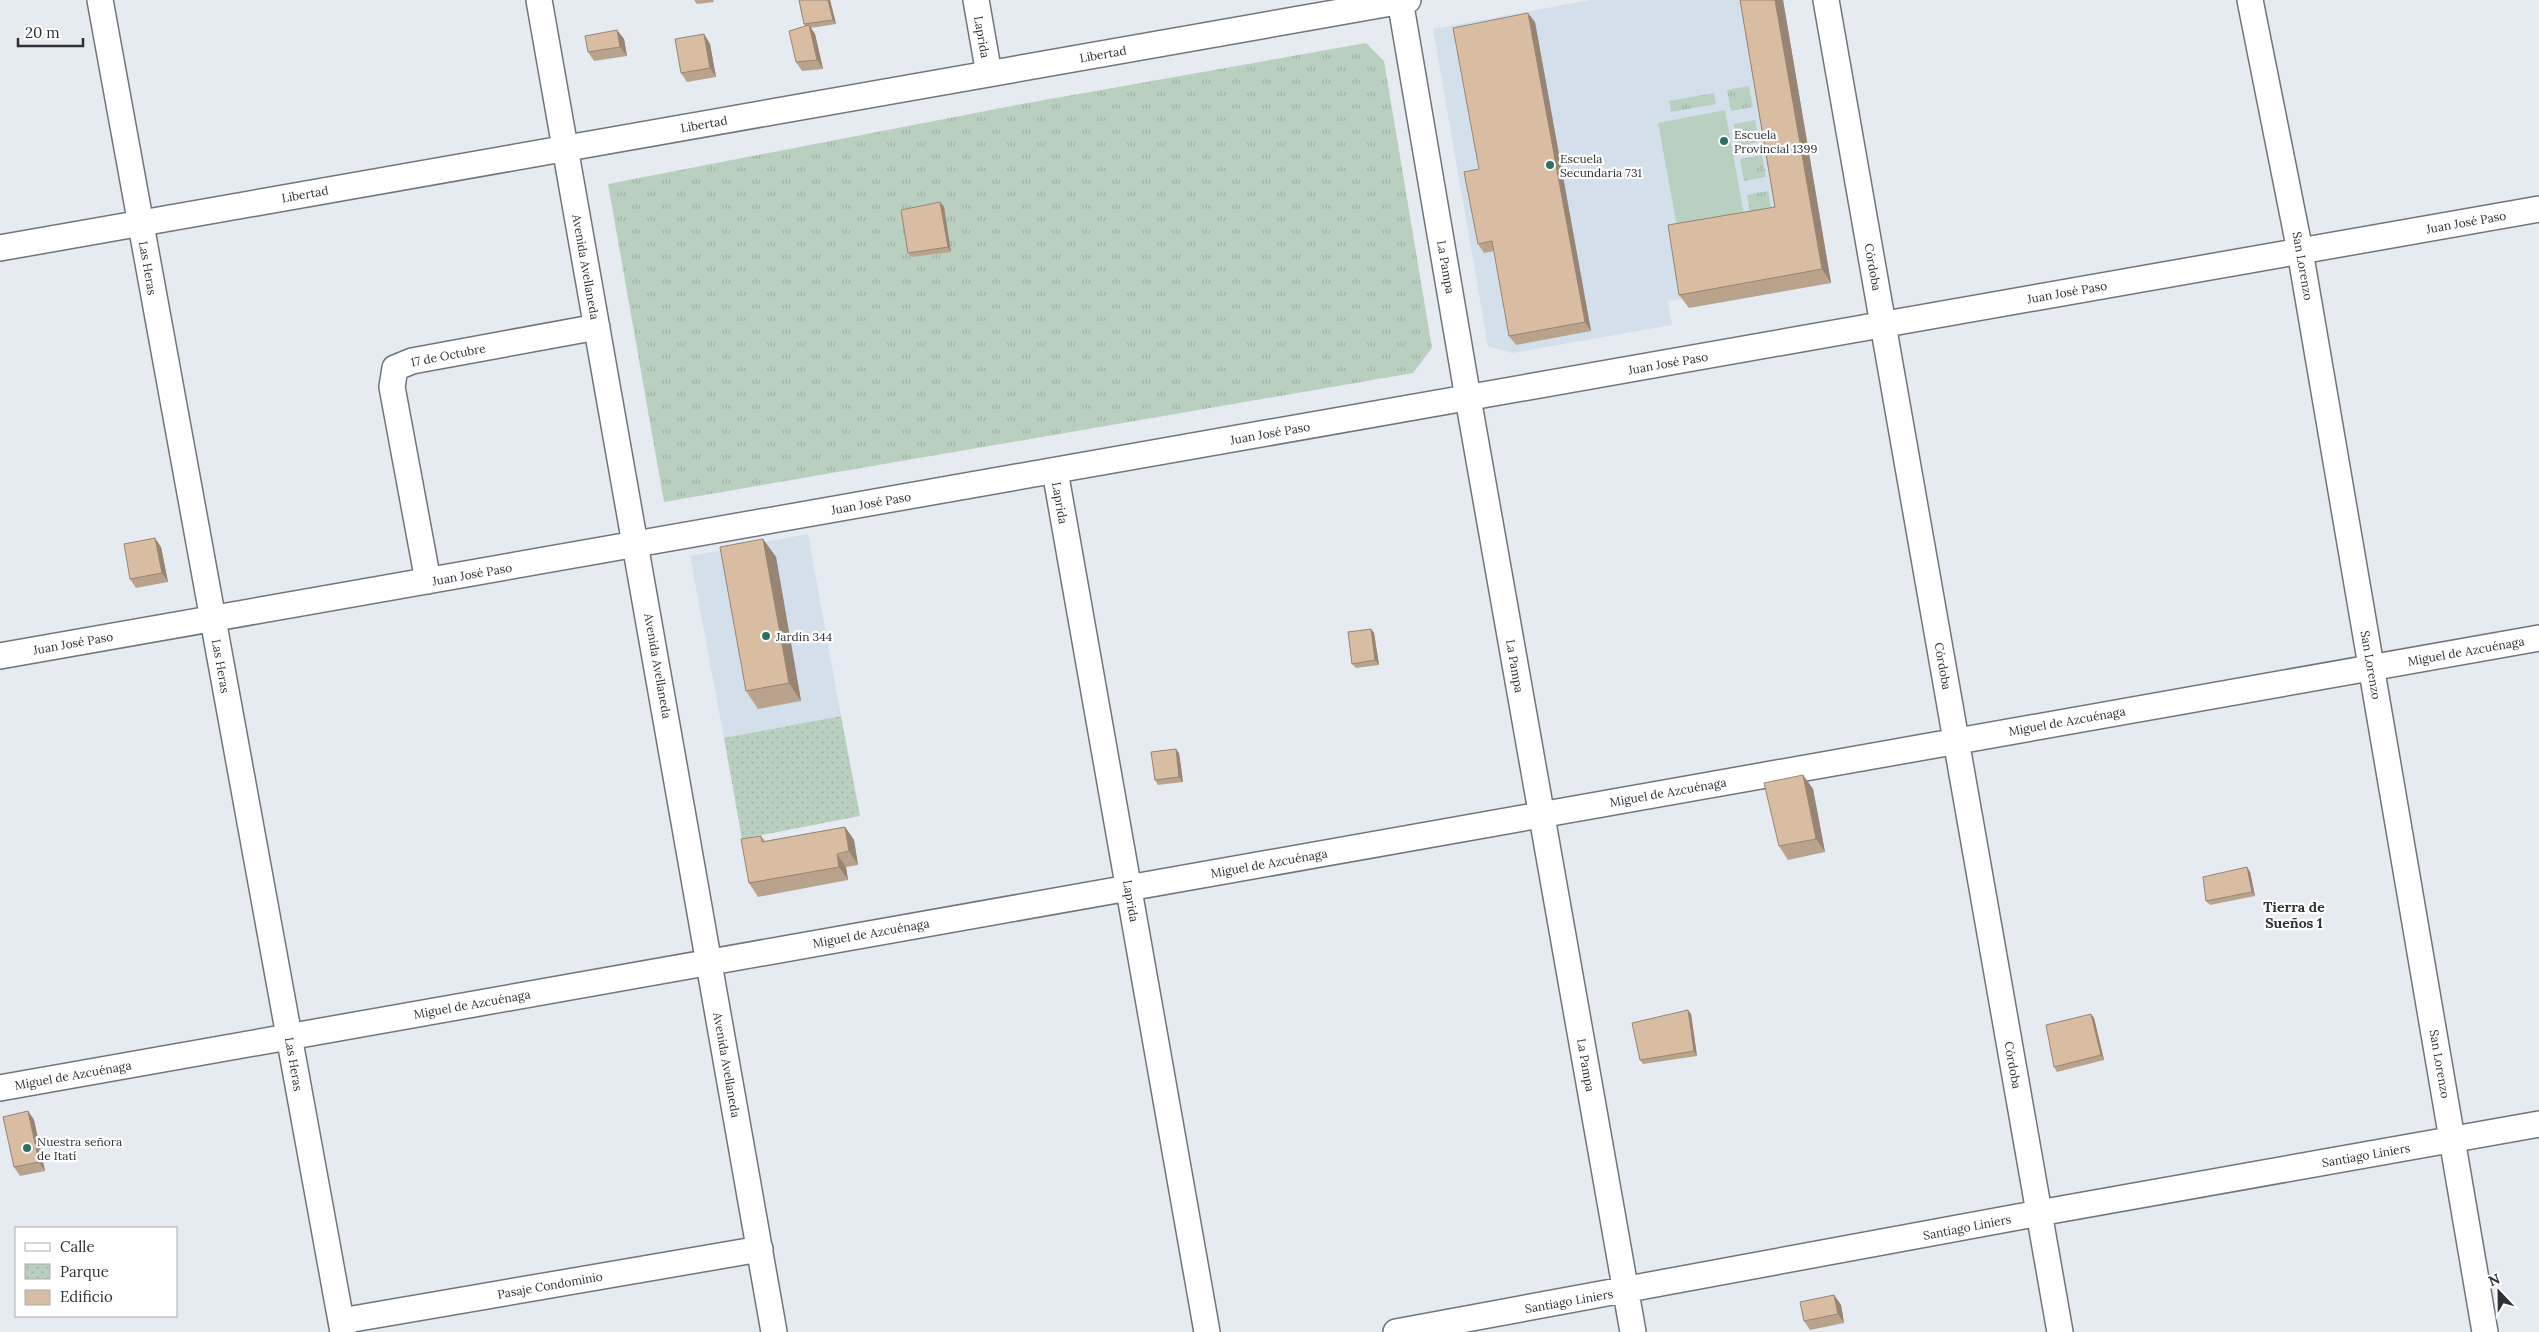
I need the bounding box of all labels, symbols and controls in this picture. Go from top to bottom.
scale bar [18,15,82,47]
street label: Laprida [971,15,993,59]
text: 20 m [25,23,60,42]
street label: Libertad [1079,43,1127,65]
street label: Libertad [680,113,728,135]
place label: Escuela Provincial 1399 [1734,127,1817,156]
marker: Escuela Provincial 1399 [1718,135,1730,147]
place label: Escuela Secundaria 731 [1560,151,1642,180]
marker: Escuela Secundaria 731 [1544,159,1556,171]
street label: Libertad [281,183,329,205]
street label: Juan José Paso [2424,208,2507,237]
street label: Avenida Avellaneda [569,212,603,321]
street label: San Lorenzo [2290,231,2316,301]
street label: La Pampa [1434,239,1458,295]
street label: Las Heras [136,240,160,297]
street label: Córdoba [1861,242,1885,292]
street label: Juan José Paso [2025,278,2108,307]
street label: 17 de Octubre [409,340,487,370]
street label: Juan José Paso [1626,349,1709,378]
street label: Juan José Paso [1228,419,1311,448]
street label: Laprida [1049,481,1071,525]
street label: Juan José Paso [829,489,912,518]
street label: Juan José Paso [430,560,513,589]
street label: Avenida Avellaneda [641,611,675,720]
street label: Juan José Paso [31,629,114,658]
place label: Jardín 344 [775,629,833,644]
marker: Jardín 344 [760,630,772,642]
street label: San Lorenzo [2358,630,2384,700]
street label: Miguel de Azcuénaga [2406,633,2526,669]
street label: Las Heras [209,638,233,695]
street label: La Pampa [1503,638,1527,694]
street label: Córdoba [1931,641,1955,691]
street label: Miguel de Azcuénaga [2007,703,2127,739]
street label: Miguel de Azcuénaga [1608,774,1728,810]
street label: Miguel de Azcuénaga [1209,845,1329,881]
street label: Laprida [1120,879,1142,923]
district label: Tierra de Sueños 1 [2263,898,2325,932]
street label: Miguel de Azcuénaga [811,915,931,951]
street label: Miguel de Azcuénaga [412,986,532,1022]
street label: Avenida Avellaneda [710,1010,744,1119]
street label: San Lorenzo [2427,1029,2453,1099]
street label: Las Heras [282,1036,306,1093]
street label: La Pampa [1574,1037,1598,1093]
street label: Córdoba [2001,1040,2025,1090]
street label: Miguel de Azcuénaga [13,1057,133,1093]
place label: Nuestra señora de Itatí [37,1134,122,1163]
street label: Santiago Liniers [2321,1140,2412,1170]
marker: Nuestra señora de Itatí [21,1142,33,1154]
street label: Santiago Liniers [1922,1211,2013,1243]
legend [15,1227,178,1317]
text: Calle [60,1237,95,1256]
text: Parque [60,1262,109,1281]
north arrow [2474,1267,2524,1317]
street label: Pasaje Condominio [496,1268,604,1302]
text: N [2486,1270,2503,1290]
street label: Santiago Liniers [1524,1286,1615,1316]
text: Edificio [60,1287,113,1306]

